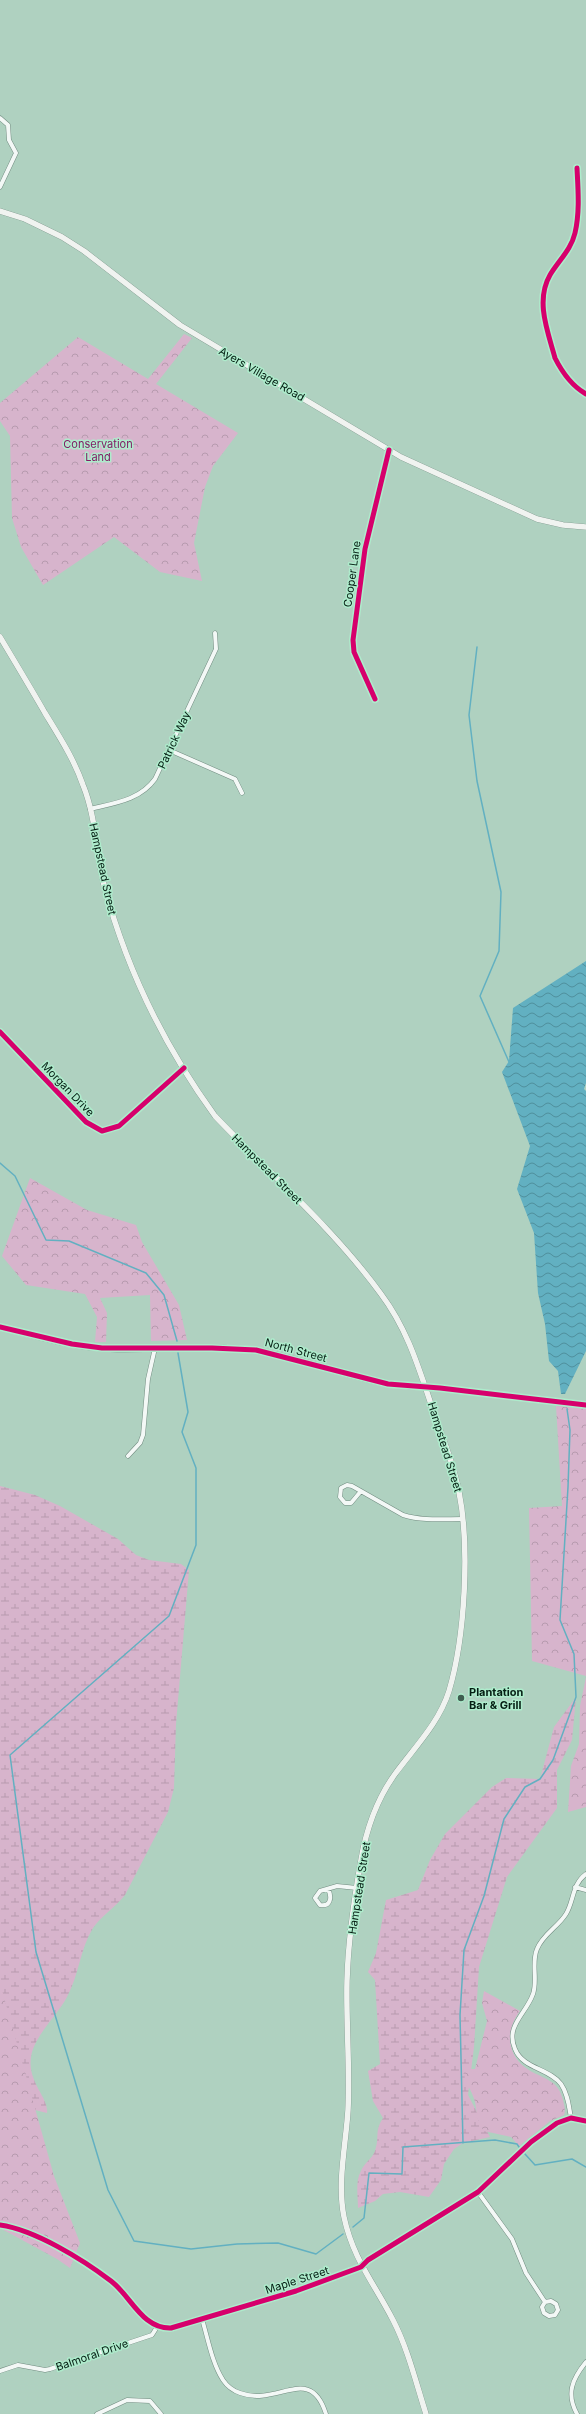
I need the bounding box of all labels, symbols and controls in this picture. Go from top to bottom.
street label: Ayers Village Road [217,344,307,404]
park label: Conservation Land [63,437,133,464]
street label: Cooper Lane [340,540,364,608]
street label: Patrick Way [155,709,193,771]
street label: Hampstead Street [86,822,120,917]
street label: Morgan Drive [39,1059,97,1119]
street label: Hampstead Street [229,1131,305,1207]
street label: North Street [264,1335,329,1365]
street label: Hampstead Street [425,1400,465,1494]
place label: Plantation Bar & Grill [469,1685,524,1712]
marker: Plantation Bar & Grill [456,1693,466,1703]
street label: Hampstead Street [345,1840,373,1935]
street label: Maple Street [263,2263,331,2297]
street label: Balmoral Drive [54,2336,130,2374]

